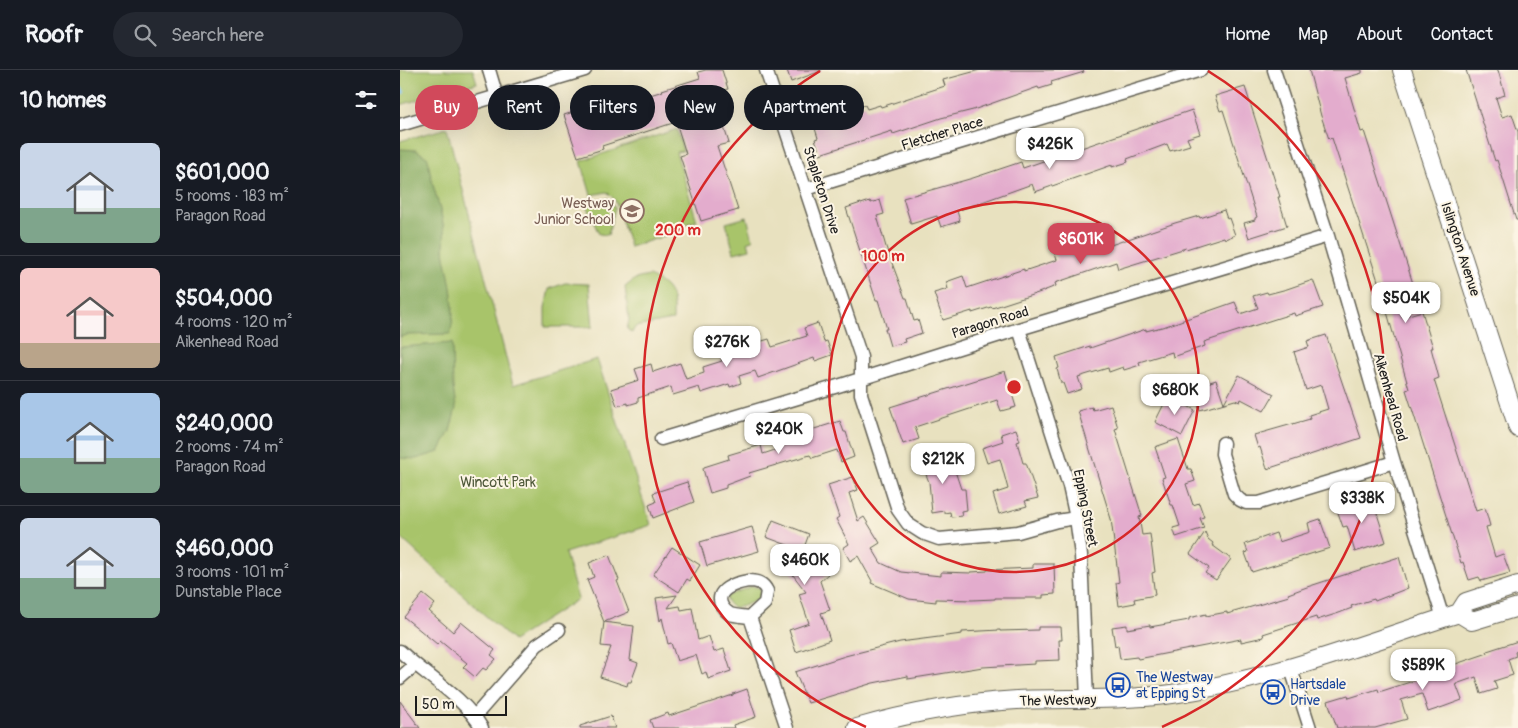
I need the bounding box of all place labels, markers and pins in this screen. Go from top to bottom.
pin: $426K [1015,128,1085,170]
place label: Westway Junior School [534,195,614,228]
school or university icon: Westway Junior School [619,198,645,224]
pin: $601K [1046,222,1116,265]
pin: $504K [1371,282,1441,324]
pin: $276K [692,326,762,368]
pin: $680K [1140,374,1210,416]
centre of rings [1005,378,1023,396]
pin: $240K [744,412,814,455]
pin: $212K [908,442,978,485]
pin: $338K [1327,482,1397,524]
pin: $460K [770,544,840,586]
pin: $589K [1388,648,1458,691]
place label: The Westway at Epping St [1136,669,1213,702]
bus stop icon: The Westway at Epping St [1105,672,1131,698]
place label: Hartsdale Drive [1290,676,1346,709]
bus stop icon: Hartsdale Drive [1260,679,1286,705]

